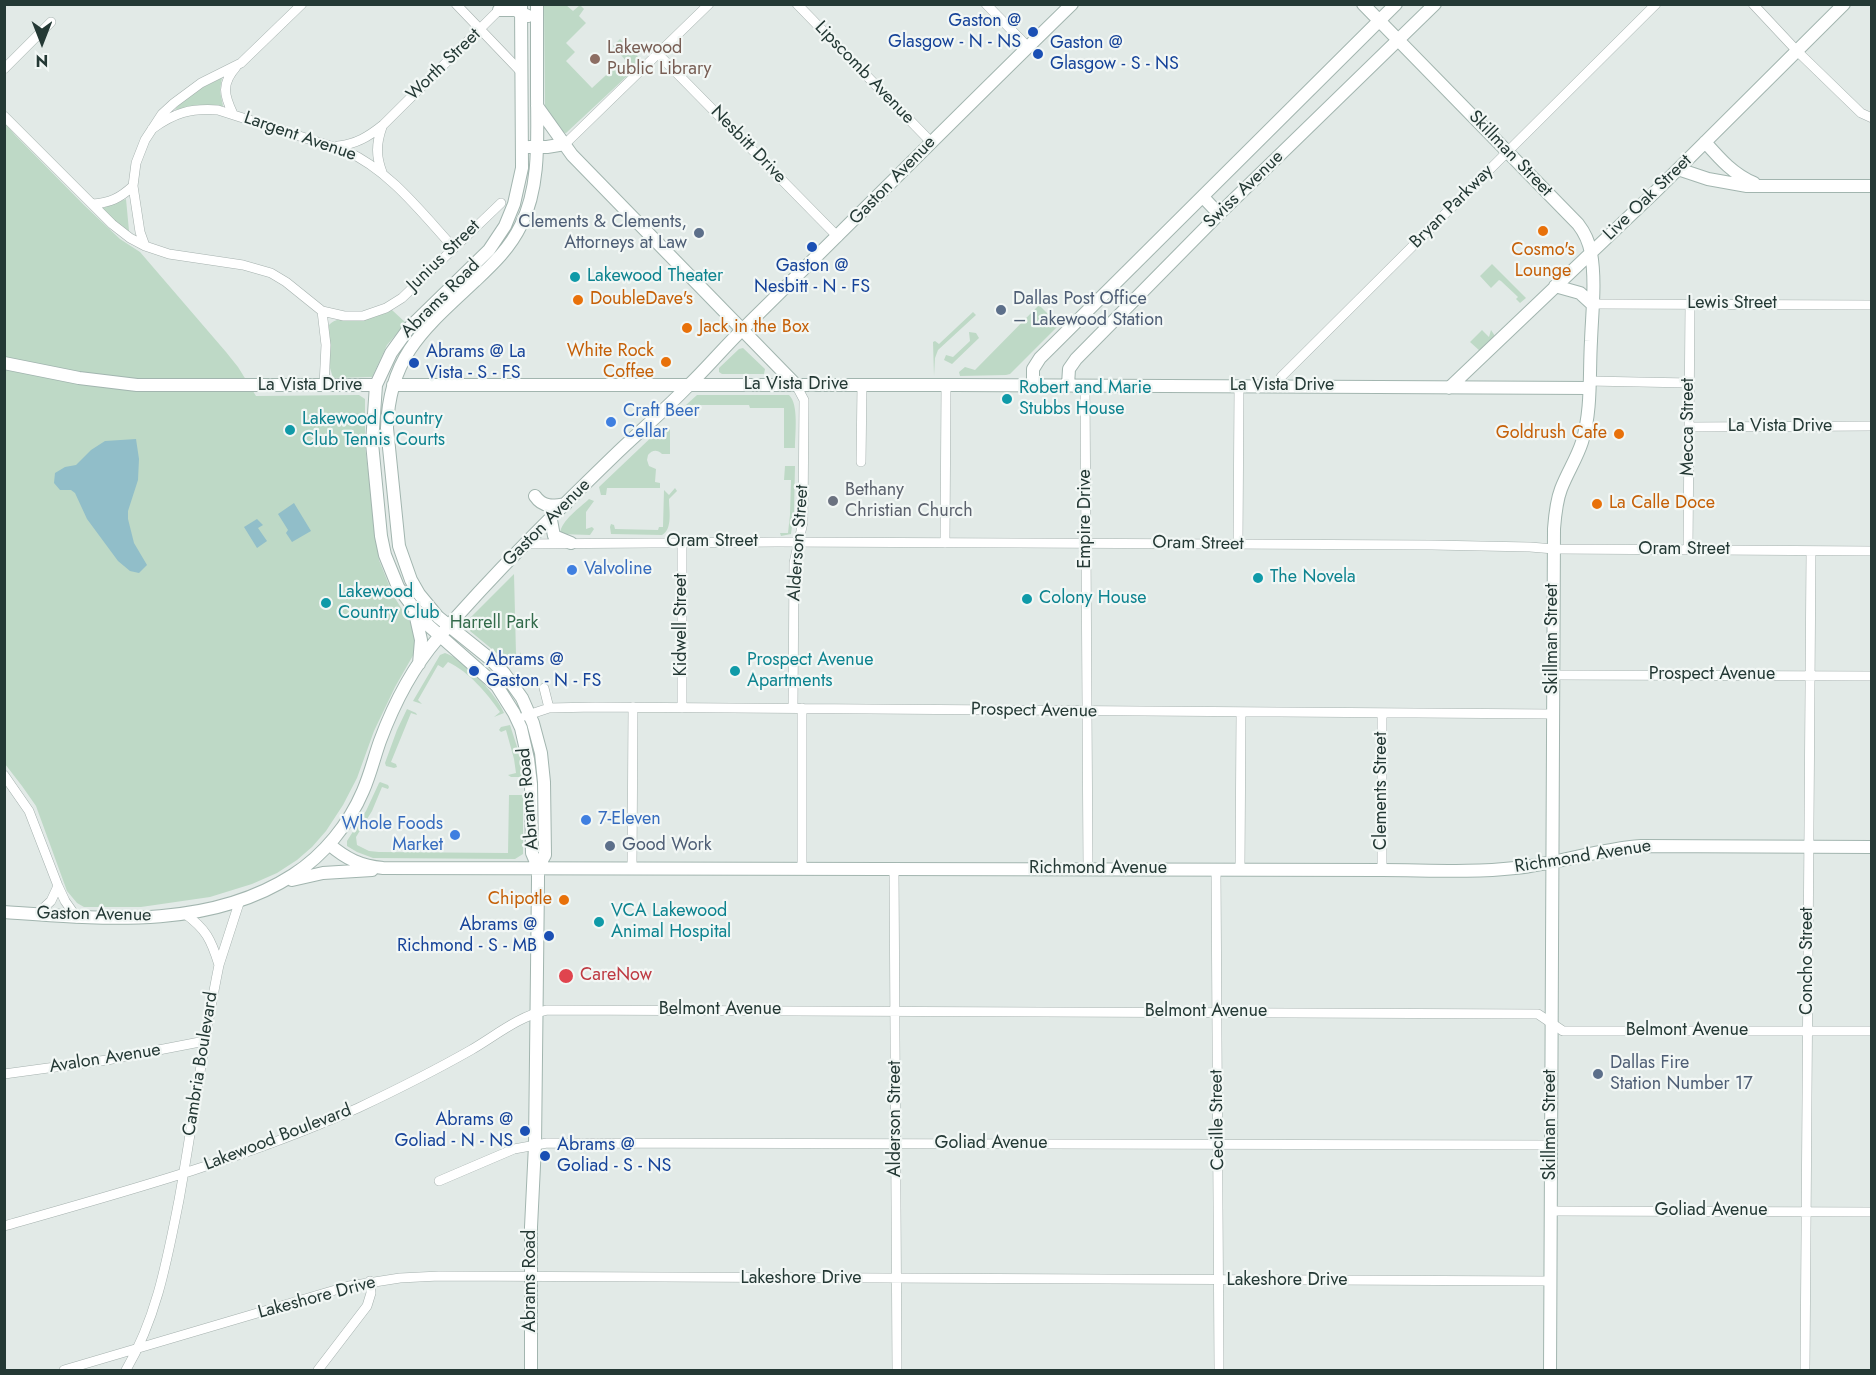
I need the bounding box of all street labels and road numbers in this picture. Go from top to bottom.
street label: Lipscomb Avenue [810,17,918,129]
street label: Worth Street [403,24,485,106]
street label: Nesbitt Drive [706,102,790,188]
street label: Skillman Street [1464,106,1556,202]
street label: Largent Avenue [241,108,359,166]
street label: Gaston Avenue [845,132,941,230]
street label: Swiss Avenue [1200,147,1288,233]
street label: Live Oak Street [1599,151,1697,245]
street label: Bryan Parkway [1406,161,1498,253]
street label: Junius Street [403,216,485,296]
street label: Abrams Road [397,255,485,343]
street label: Lewis Street [1687,293,1777,315]
street label: La Vista Drive [744,374,848,396]
street label: La Vista Drive [258,375,362,397]
street label: La Vista Drive [1230,375,1334,397]
street label: Mecca Street [1678,378,1700,476]
street label: La Vista Drive [1728,416,1832,438]
street label: Empire Drive [1075,469,1097,569]
street label: Gaston Avenue [499,475,595,571]
street label: Alderson Street [784,484,814,602]
street label: Oram Street [666,531,758,553]
street label: Oram Street [1152,532,1244,556]
street label: Oram Street [1638,539,1730,561]
street label: Kidwell Street [671,574,693,676]
street label: Skillman Street [1542,583,1564,695]
street label: Prospect Avenue [1649,664,1775,686]
street label: Prospect Avenue [971,699,1097,723]
street label: Clements Street [1371,732,1393,850]
street label: Abrams Road [514,747,544,851]
street label: Richmond Avenue [1513,836,1653,878]
street label: Richmond Avenue [1029,858,1167,880]
street label: Gaston Avenue [36,903,152,927]
street label: Concho Street [1797,907,1819,1015]
street label: Cambria Boulevard [179,990,223,1138]
street label: Belmont Avenue [659,999,781,1021]
street label: Belmont Avenue [1145,1001,1267,1023]
street label: Belmont Avenue [1626,1020,1748,1042]
street label: Avalon Avenue [48,1040,162,1078]
street label: Alderson Street [885,1061,907,1177]
street label: Cecille Street [1206,1069,1230,1171]
street label: Skillman Street [1540,1069,1562,1181]
street label: Lakewood Boulevard [201,1100,355,1176]
street label: Goliad Avenue [935,1133,1047,1155]
street label: Goliad Avenue [1655,1200,1767,1222]
street label: Abrams Road [520,1230,542,1332]
street label: Lakeshore Drive [741,1268,861,1290]
street label: Lakeshore Drive [1227,1270,1347,1292]
street label: Lakeshore Drive [256,1272,378,1324]

